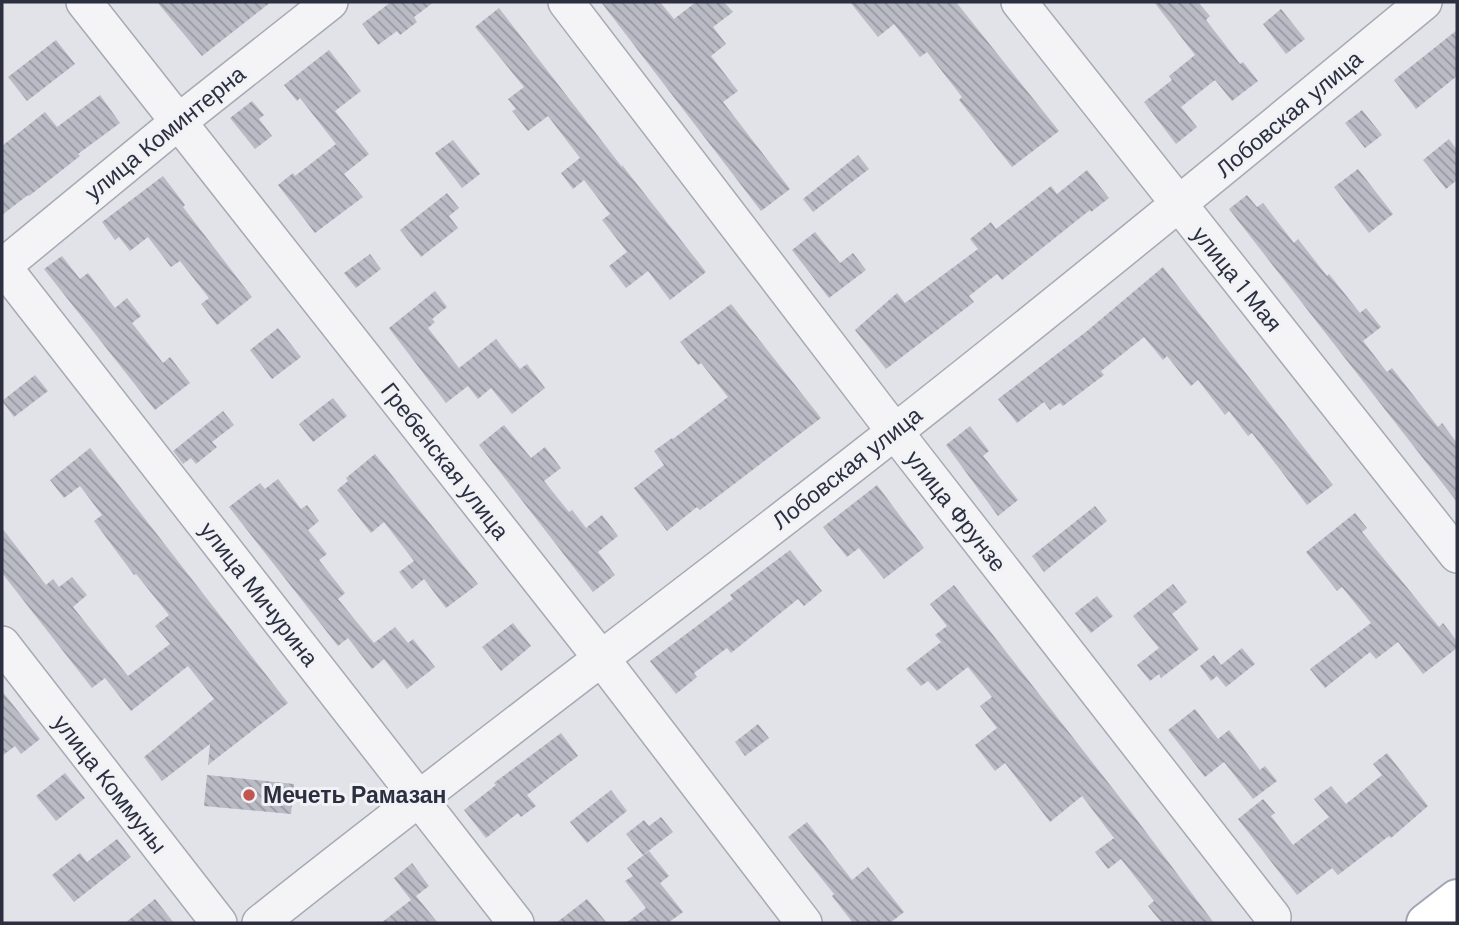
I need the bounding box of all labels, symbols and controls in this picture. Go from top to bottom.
street label: Лобовская улица [1209,44,1369,184]
street label: улица Коминтерна [79,59,252,207]
street label: улица 1 Мая [1185,220,1289,338]
street label: Гребенская улица [374,376,516,546]
street label: Лобовская улица [766,400,928,536]
street label: улица Фрунзе [899,444,1013,578]
street label: улица Мичурина [193,516,325,673]
street label: улица Коммуны [46,709,174,859]
place label: Мечеть Рамазан [263,780,446,810]
marker: Мечеть Рамазан [241,787,257,803]

